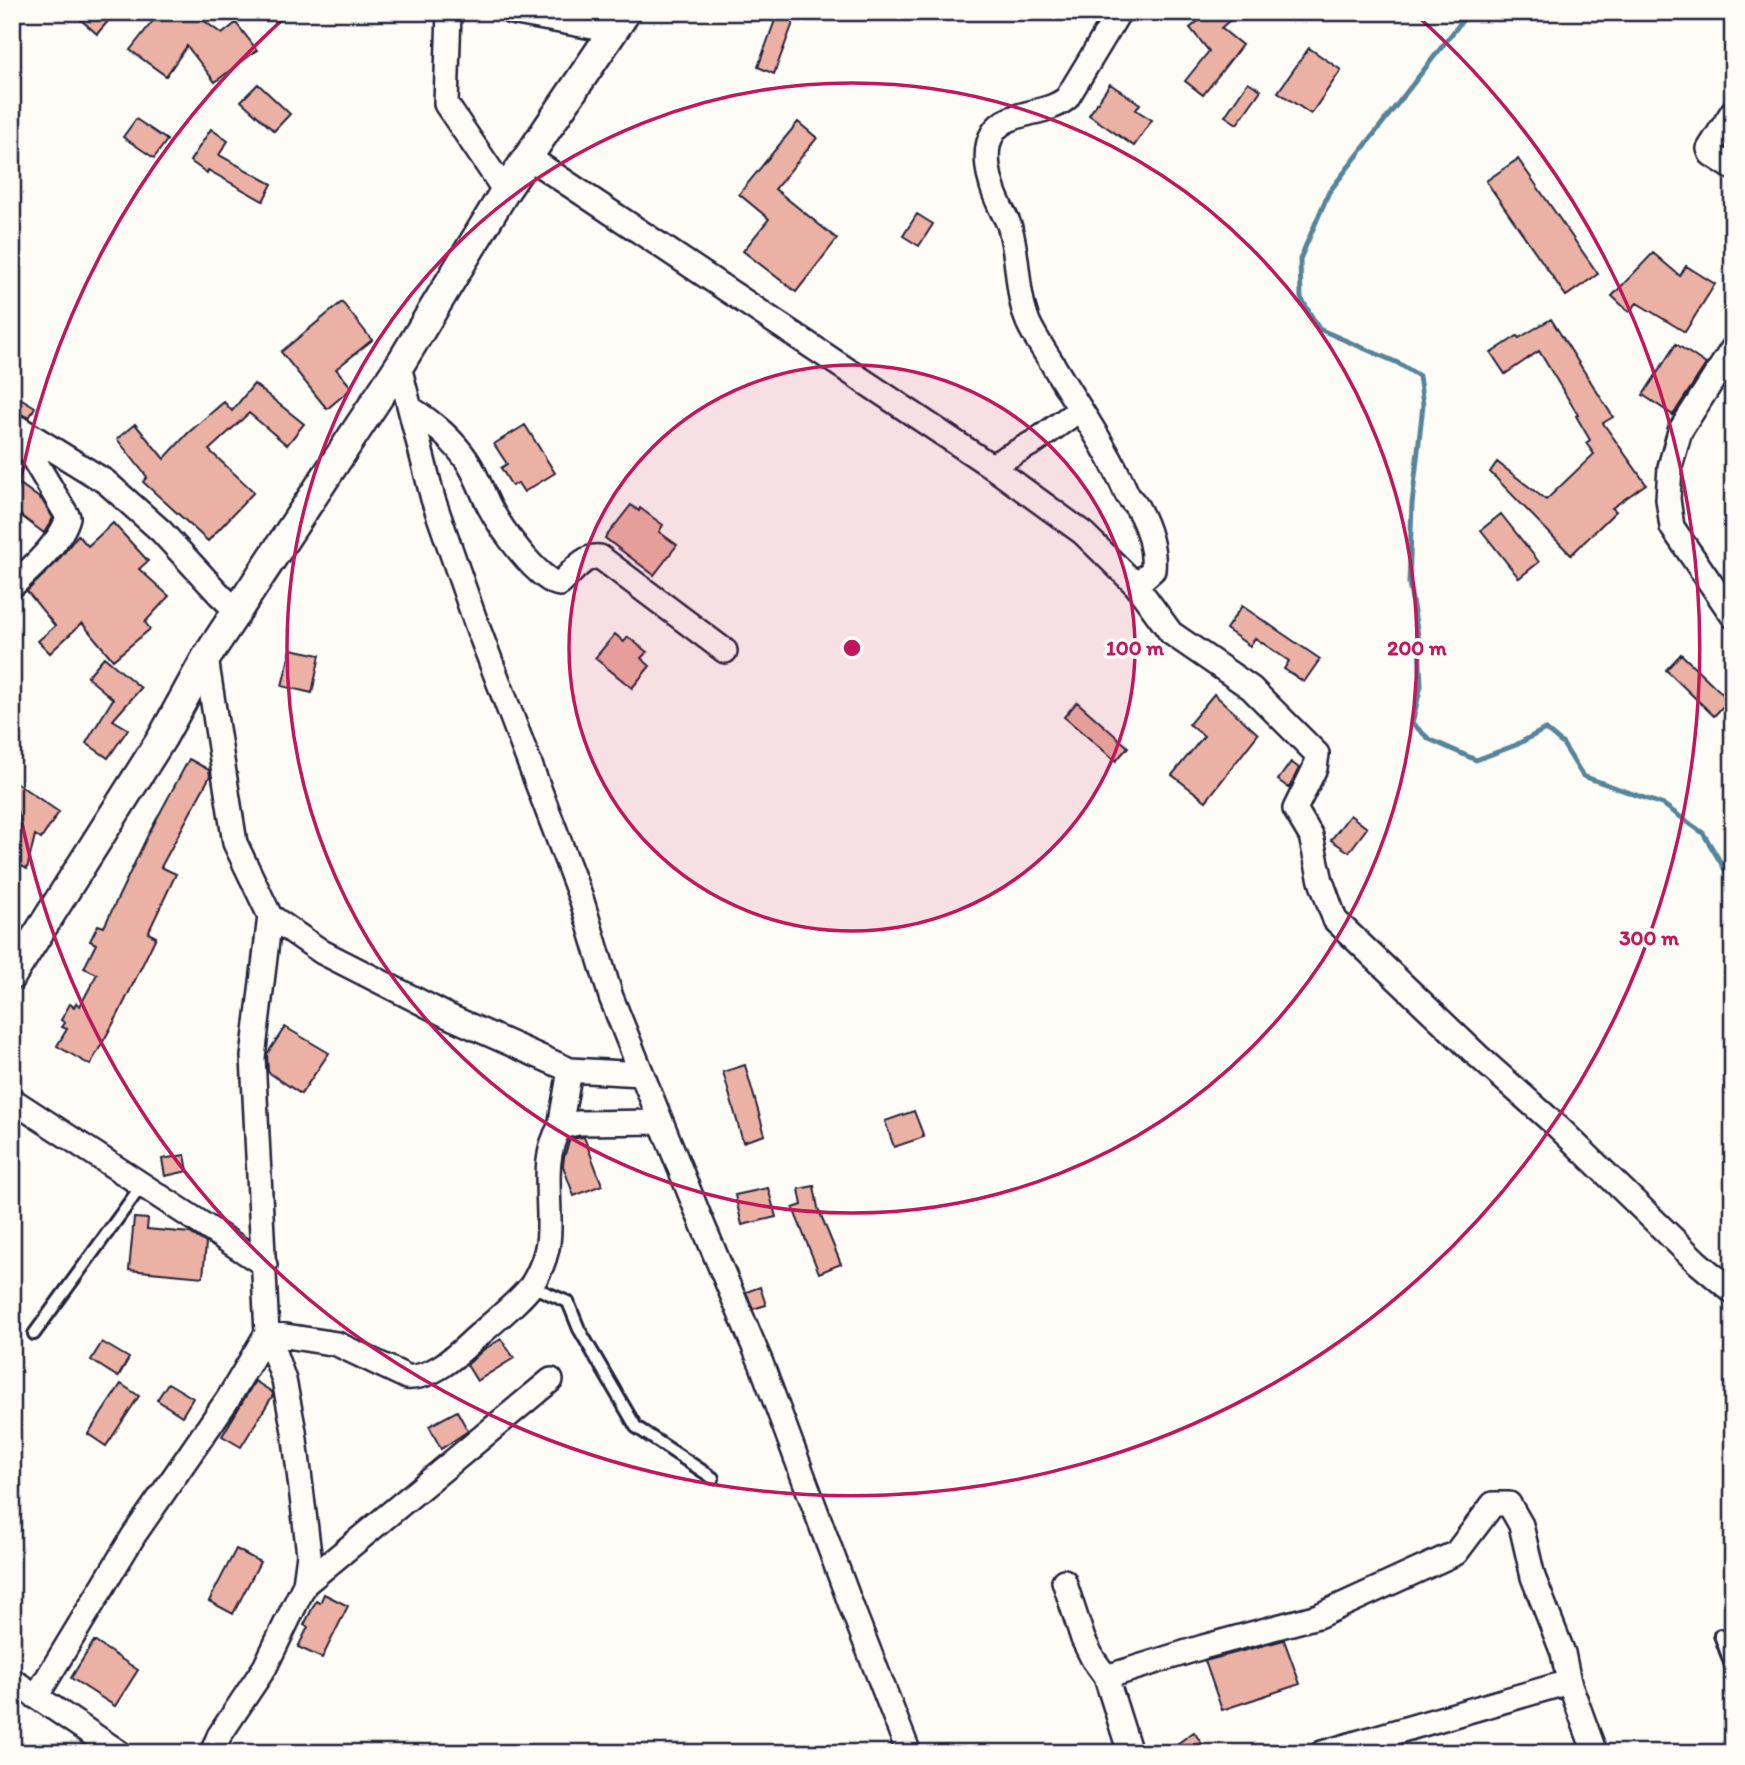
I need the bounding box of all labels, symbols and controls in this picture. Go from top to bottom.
text: 100 m [1106,635,1164,660]
text: 200 m [1387,635,1447,660]
centre of rings [840,636,864,660]
text: 300 m [1619,925,1679,950]

